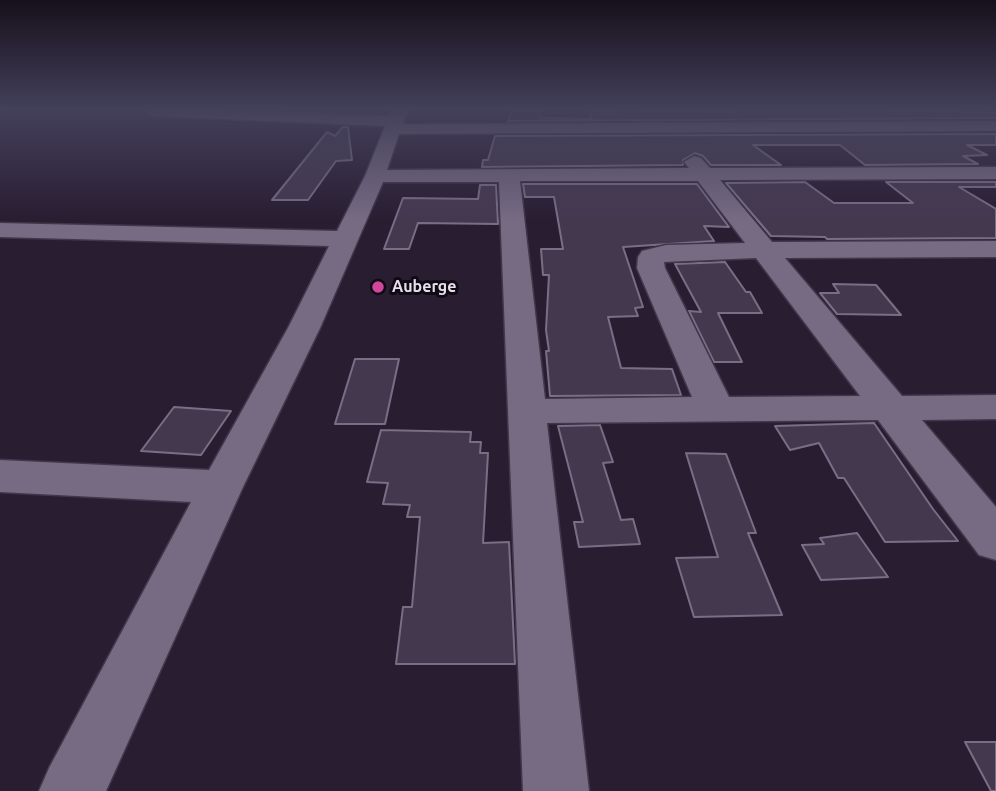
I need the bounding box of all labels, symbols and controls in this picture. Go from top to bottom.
place label: Auberge [392,277,456,297]
marker: Auberge [370,279,386,295]

